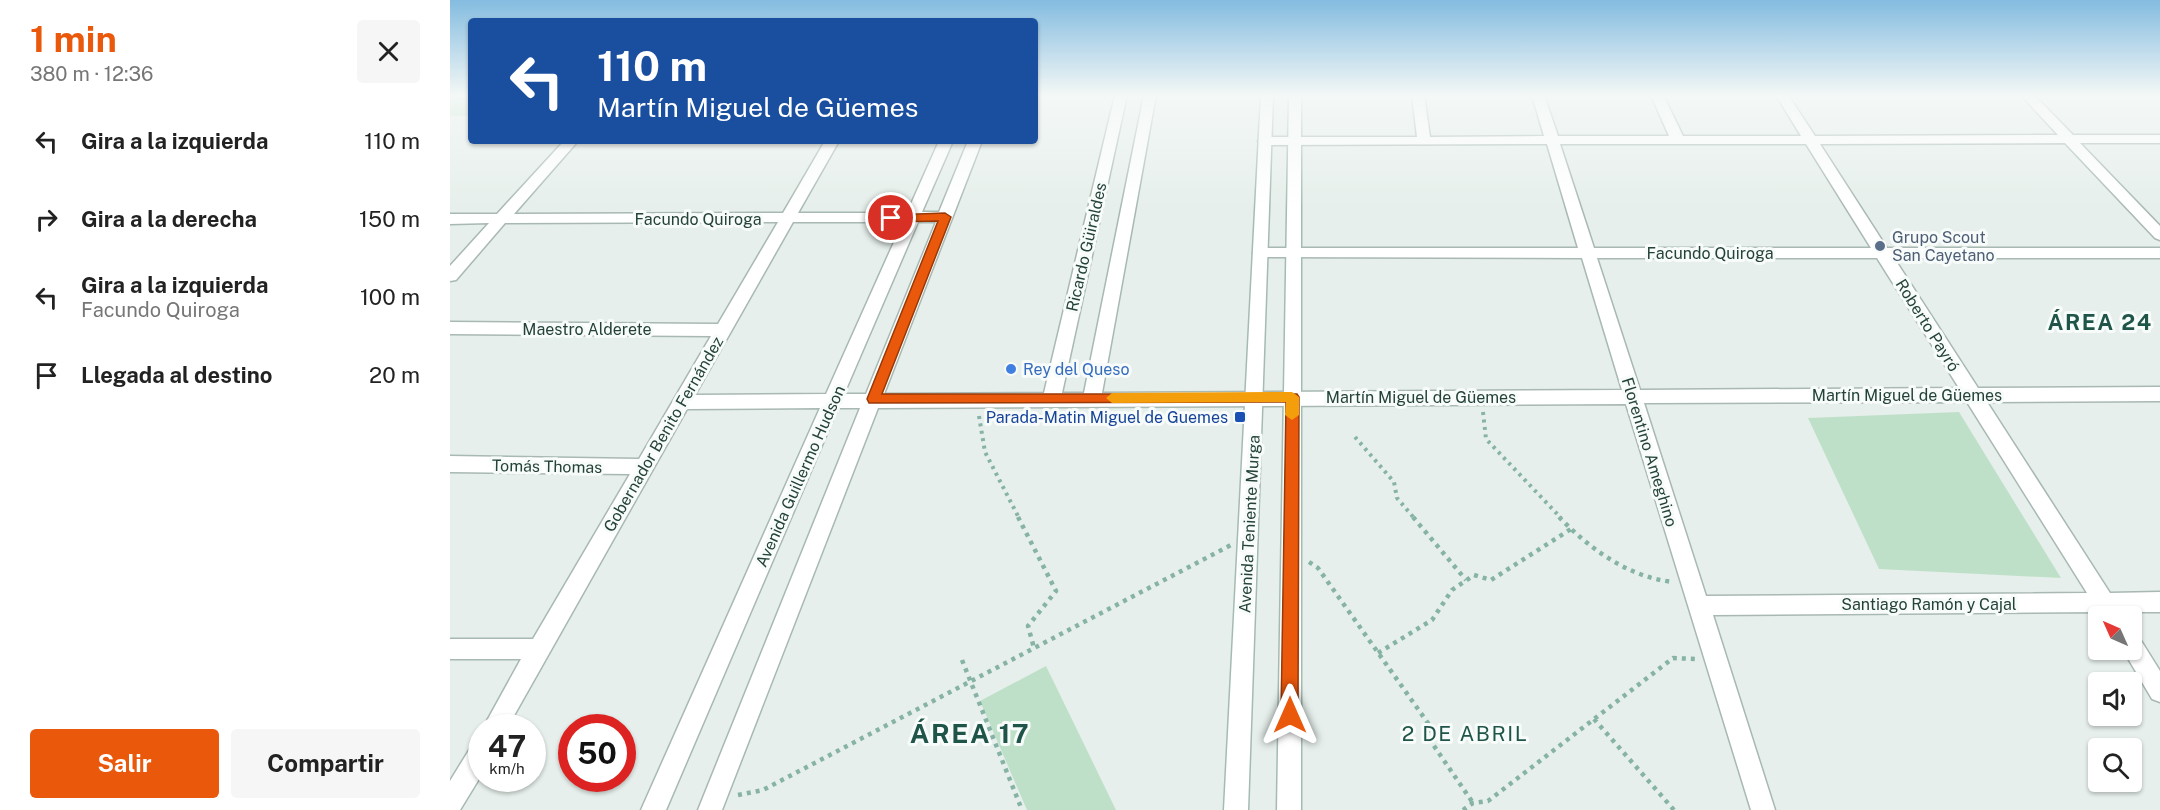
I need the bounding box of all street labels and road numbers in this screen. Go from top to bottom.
street label: Ricardo Güiraldes [1062,181,1111,313]
street label: Facundo Quiroga [635,210,761,229]
street label: Facundo Quiroga [1647,244,1773,263]
street label: Roberto Payró [1892,276,1964,375]
street label: Maestro Alderete [522,320,652,339]
street label: Gobernador Benito Fernández [600,333,727,535]
street label: Florentino Ameghino [1618,375,1681,529]
street label: Avenida Guillermo Hudson [752,383,849,570]
street label: Martín Miguel de Güemes [1812,386,2002,405]
street label: Martín Miguel de Güemes [1326,388,1516,407]
street label: Avenida Teniente Murga [1235,434,1264,614]
street label: Tomás Thomas [492,456,602,477]
street label: Santiago Ramón y Cajal [1841,595,2017,614]

